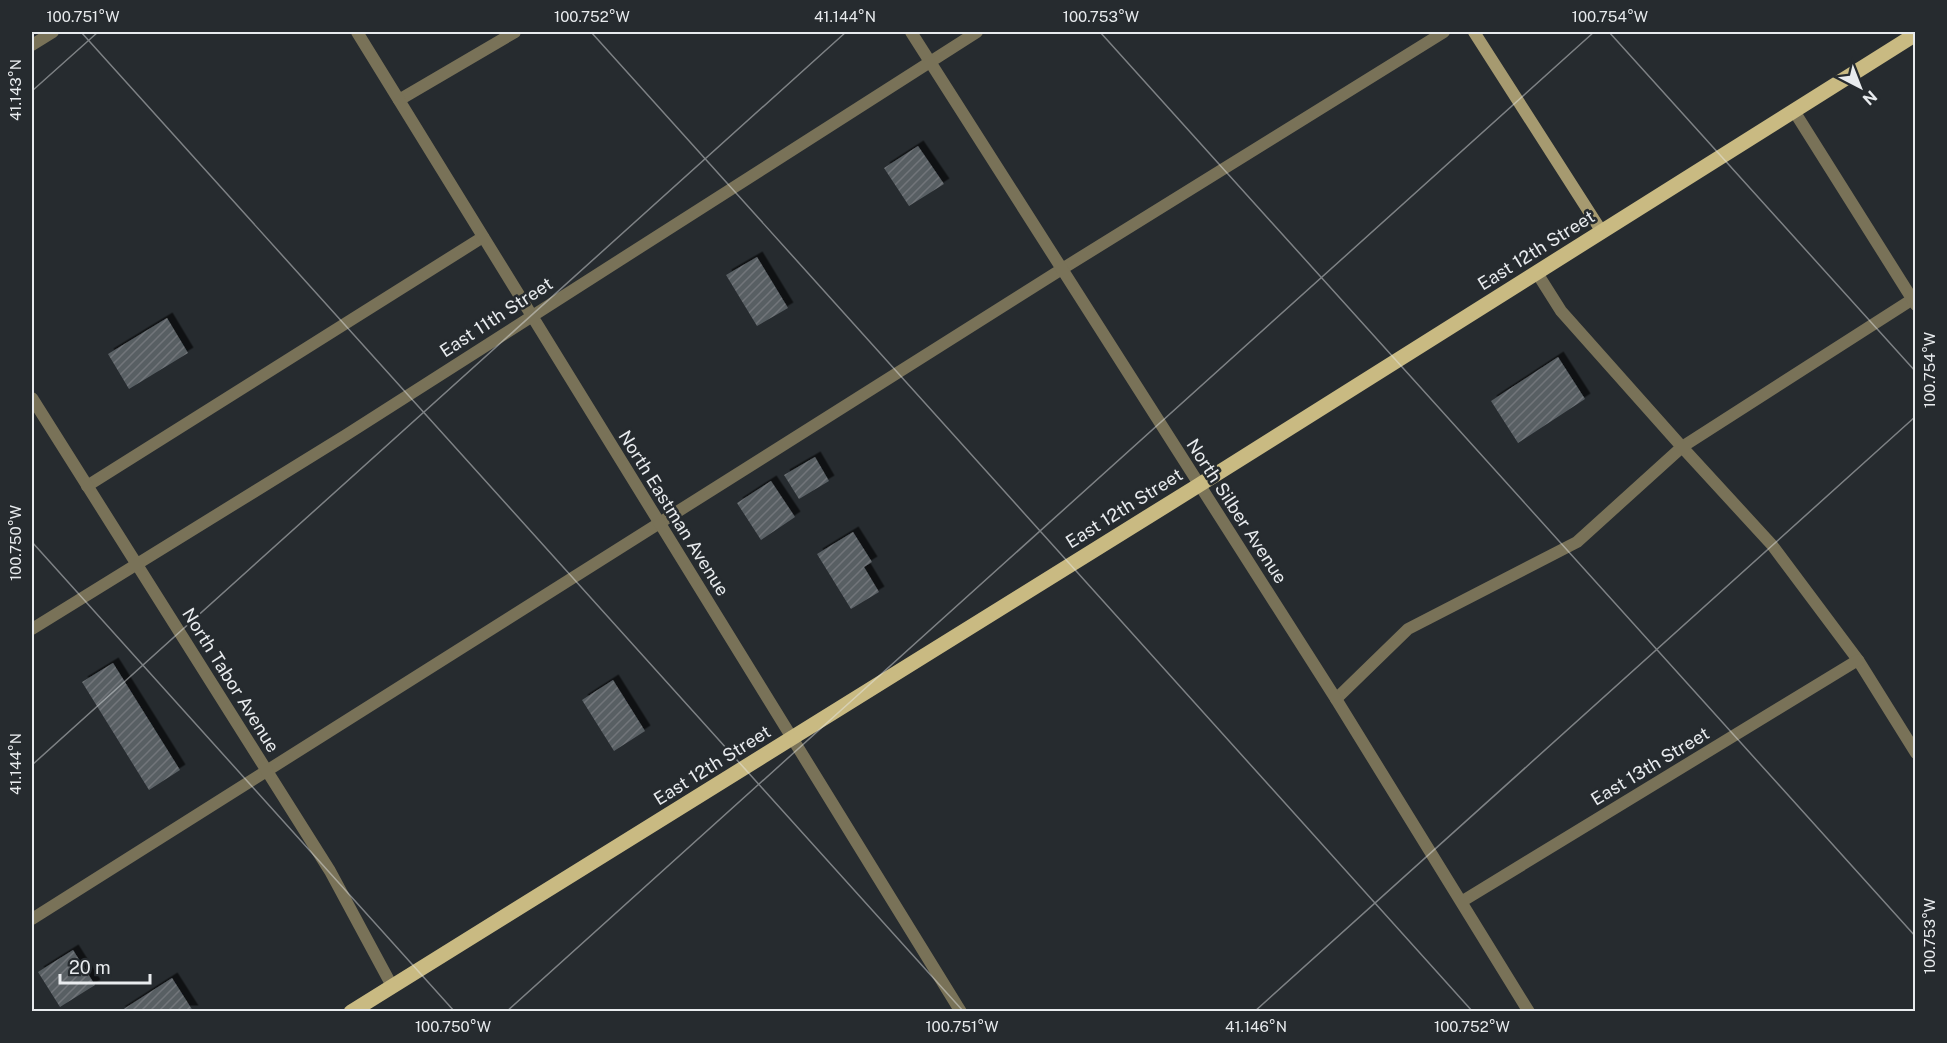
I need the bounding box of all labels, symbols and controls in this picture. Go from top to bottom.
text: 100.751°W [47,8,119,25]
text: 100.752°W [554,8,630,25]
text: 41.144°N [814,8,876,25]
text: 100.753°W [1063,8,1139,25]
text: 100.754°W [1572,8,1648,25]
north arrow [1830,57,1890,117]
text: 41.143°N [7,59,24,121]
text: N [1859,87,1881,109]
street label: East 12th Street [1474,206,1598,294]
street label: East 11th Street [436,273,556,361]
text: 100.754°W [1921,332,1938,408]
street label: North Eastman Avenue [614,426,734,600]
street label: North Silber Avenue [1182,435,1292,587]
street label: East 12th Street [1062,464,1186,552]
text: 100.750°W [7,505,24,581]
street label: North Tabor Avenue [178,604,284,756]
street label: East 12th Street [650,721,774,809]
street label: East 13th Street [1587,722,1713,810]
text: 41.144°N [7,733,24,795]
text: 100.753°W [1921,898,1938,974]
scale bar [60,947,150,985]
text: 20 m [69,957,111,978]
text: 100.750°W [415,1018,491,1035]
text: 100.751°W [926,1018,998,1035]
text: 41.146°N [1225,1018,1287,1035]
text: 100.752°W [1434,1018,1510,1035]

